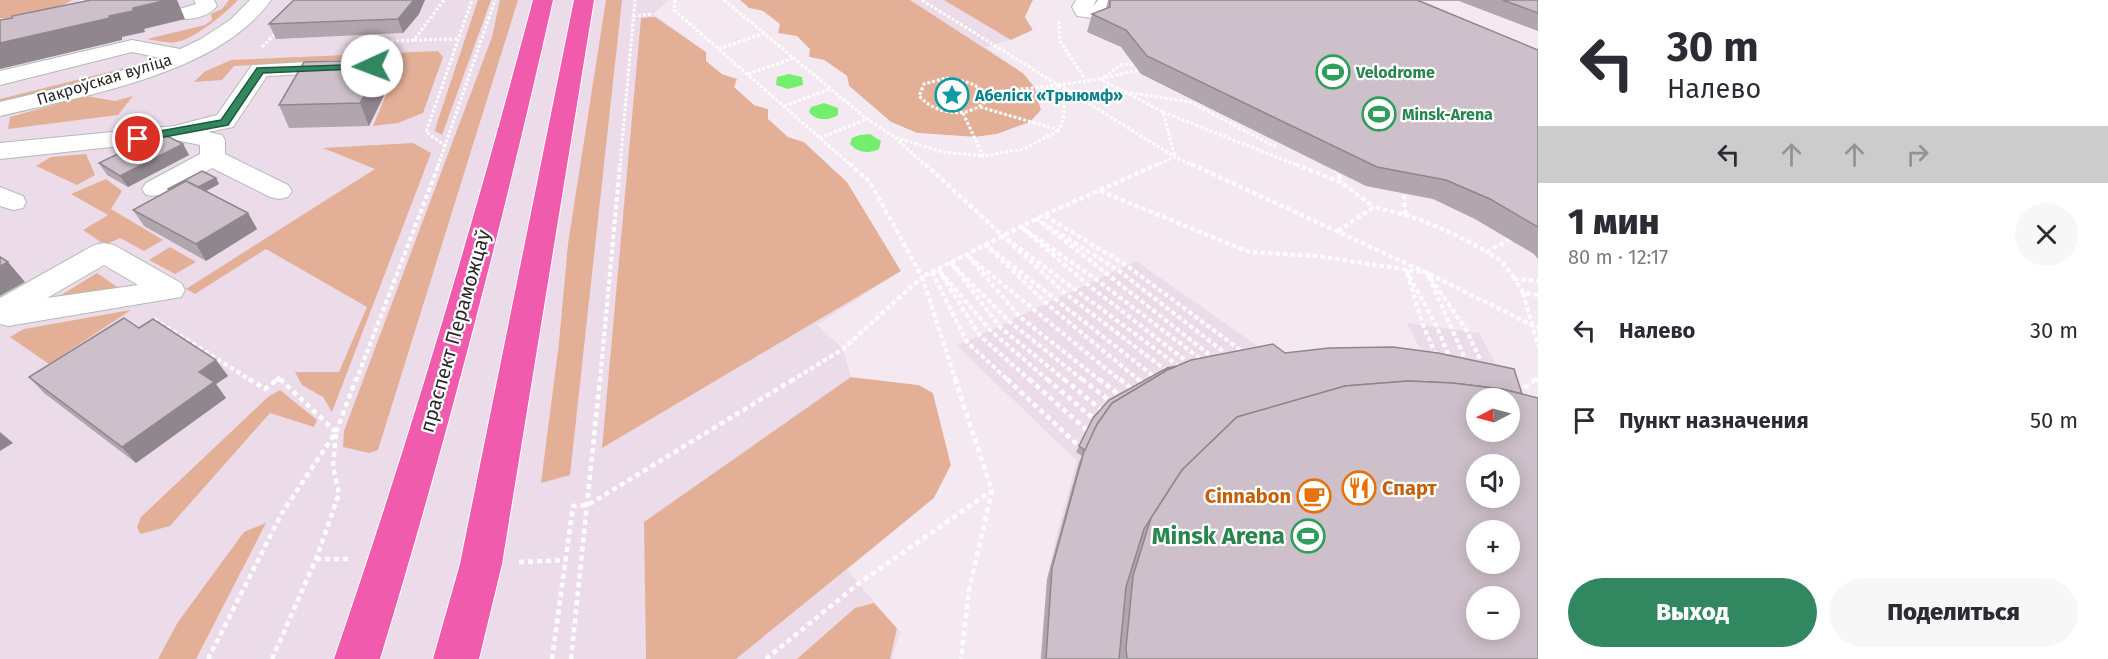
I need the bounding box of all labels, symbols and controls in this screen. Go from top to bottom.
text: 30 m [1667,22,1759,72]
icon: left [1568,24,1646,102]
position arrow [340,34,404,98]
street label: Пакроўская вуліца [34,50,174,109]
sports icon: Velodrome [1315,54,1351,90]
place label: Velodrome [1355,63,1435,82]
text: Налево [1667,73,1761,105]
place icon: Абеліск «Трыюмф» [934,77,970,113]
place label: Абеліск «Трыюмф» [974,86,1123,105]
sports icon: Minsk-Arena [1361,96,1397,132]
place label: Minsk-Arena [1402,105,1493,124]
pin [112,113,163,164]
icon: arrive [121,122,154,155]
icon: left [1712,138,1745,171]
icon: ahead [1775,138,1808,171]
icon: ahead [1838,138,1871,171]
icon: right [1901,138,1934,171]
text: 1 мин [1568,200,1660,244]
button: close [2015,203,2078,266]
street label: праспект Пераможцаў [415,227,495,435]
text: 80 m · 12:17 [1568,245,1668,269]
icon: left [1568,314,1601,347]
text: Налево [1619,317,1695,344]
text: 30 m [2030,317,2078,344]
north arrow [1466,388,1520,442]
map controls [1466,388,1520,640]
icon: arrive [1568,404,1601,437]
text: Пункт назначения [1619,407,1809,434]
text: 50 m [2030,407,2078,434]
button: sound [1466,454,1520,508]
restaurant icon: Спарт [1341,470,1377,506]
place label: Спарт [1382,476,1437,500]
cafe icon: Cinnabon [1296,478,1332,514]
place label: Cinnabon [1205,484,1291,508]
sports icon: Minsk Arena [1290,518,1326,554]
button: + [1466,520,1520,574]
place label: Minsk Arena [1152,522,1285,550]
button: Выход [1568,578,1817,647]
button: Поделиться [1829,578,2078,647]
button: − [1466,586,1520,640]

